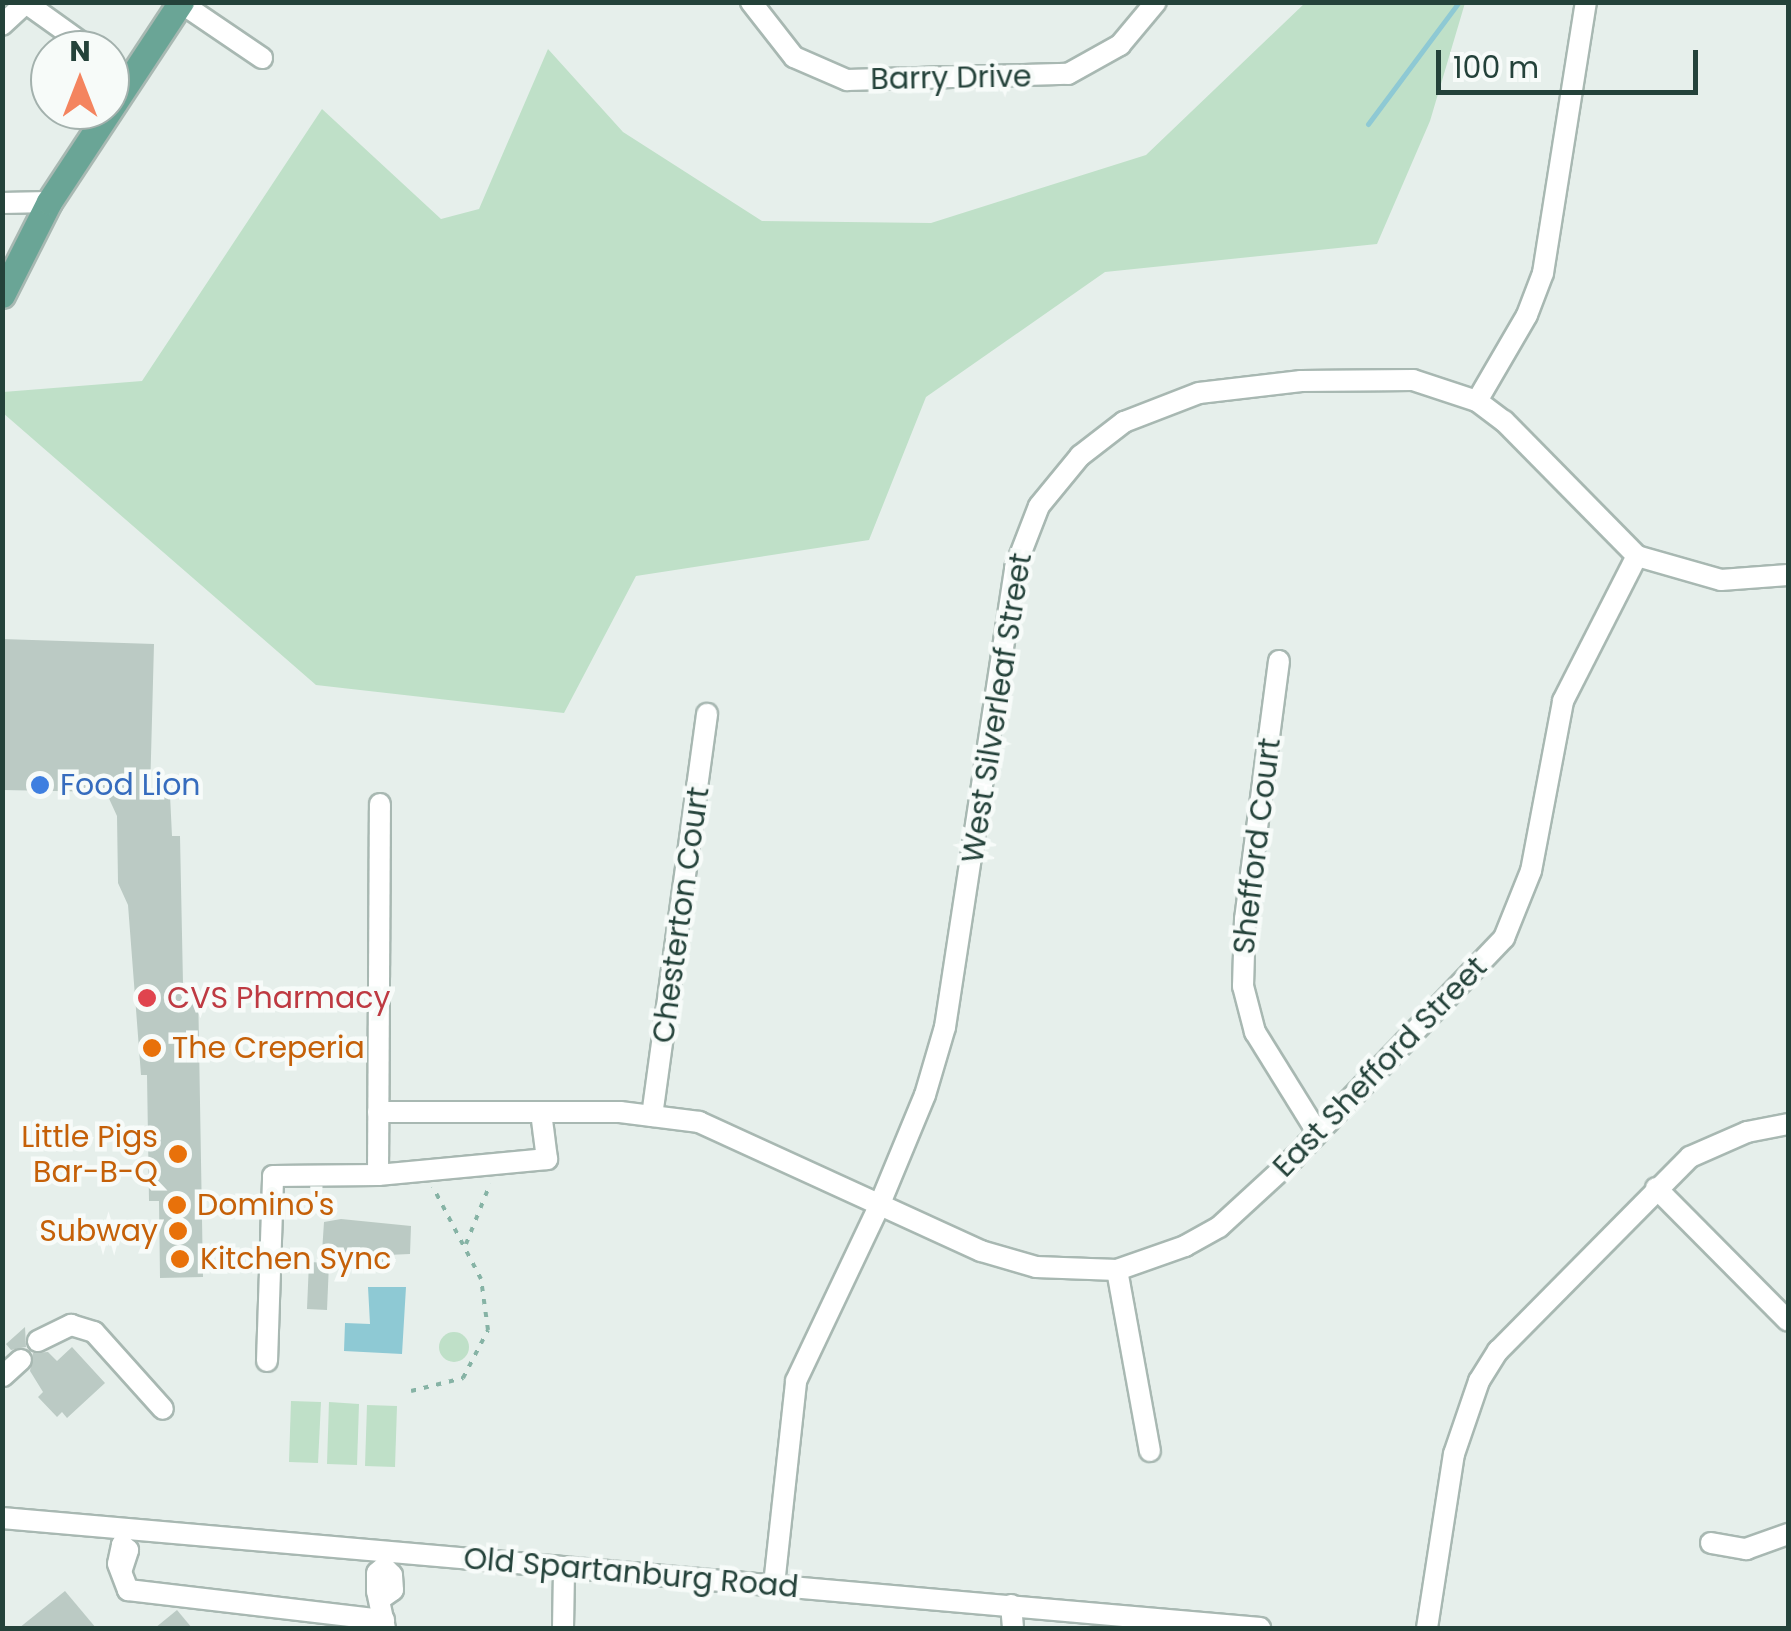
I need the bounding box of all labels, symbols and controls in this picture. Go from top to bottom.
north arrow [30,30,130,130]
scale bar [1441,30,1704,92]
text: N [69,32,91,71]
text: 100 m [1453,46,1539,89]
street label: Barry Drive [870,59,1032,97]
street label: West Silverleaf Street [955,550,1039,866]
street label: Shefford Court [1226,736,1288,956]
place label: Food Lion [60,767,201,803]
marker: Food Lion [29,774,51,796]
street label: Chesterton Court [645,785,717,1045]
street label: East Shefford Street [1266,949,1494,1185]
place label: CVS Pharmacy [167,980,390,1016]
marker: CVS Pharmacy [136,987,158,1009]
place label: The Creperia [172,1030,365,1066]
marker: The Creperia [141,1037,163,1059]
place label: Little Pigs Bar-B-Q [21,1119,158,1190]
marker: Little Pigs Bar-B-Q [167,1143,189,1165]
place label: Domino's [197,1187,335,1223]
marker: Domino's [166,1194,188,1216]
place label: Subway [39,1213,158,1249]
marker: Subway [167,1220,189,1242]
place label: Kitchen Sync [200,1241,391,1277]
marker: Kitchen Sync [169,1248,191,1270]
street label: Old Spartanburg Road [462,1540,800,1606]

